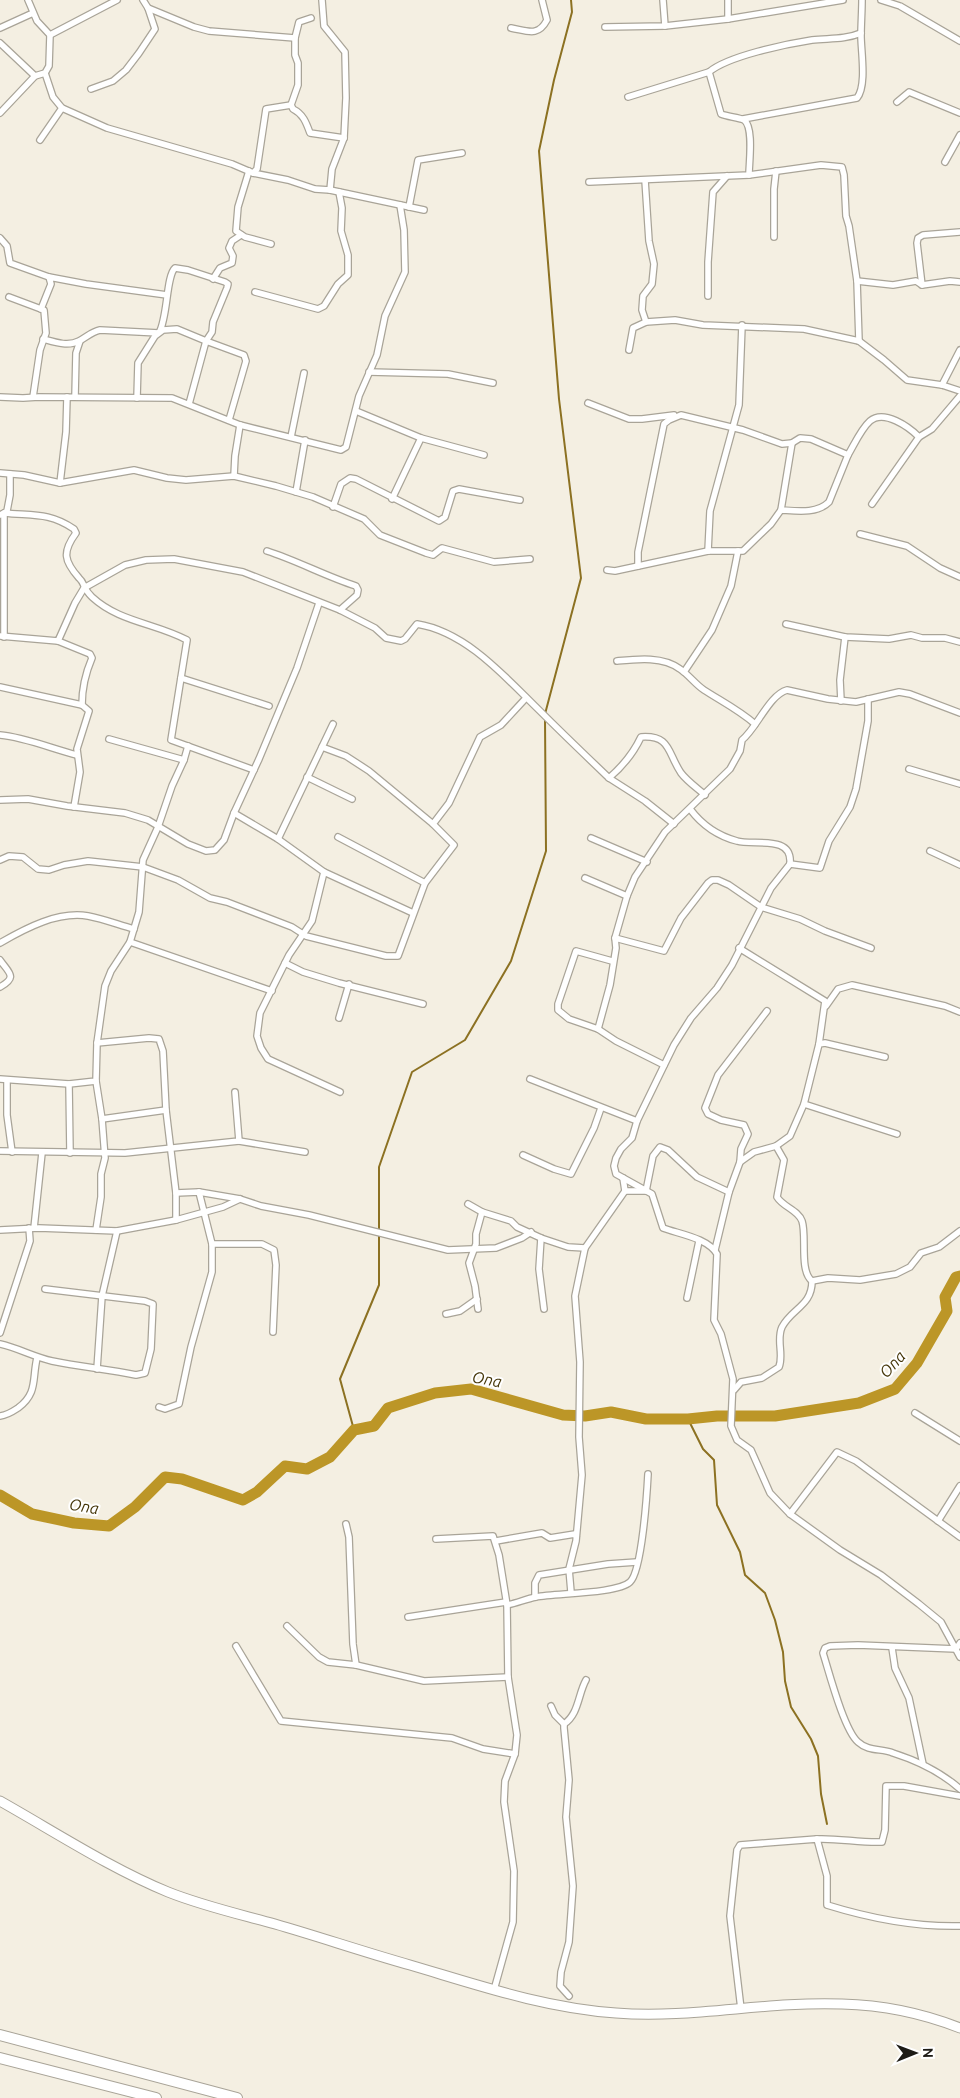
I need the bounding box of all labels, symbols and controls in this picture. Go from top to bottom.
water label: Ona [875,1347,909,1381]
water label: Ona [471,1367,504,1391]
water label: Ona [68,1495,100,1517]
north arrow [890,2028,940,2078]
text: N [920,2047,936,2058]

